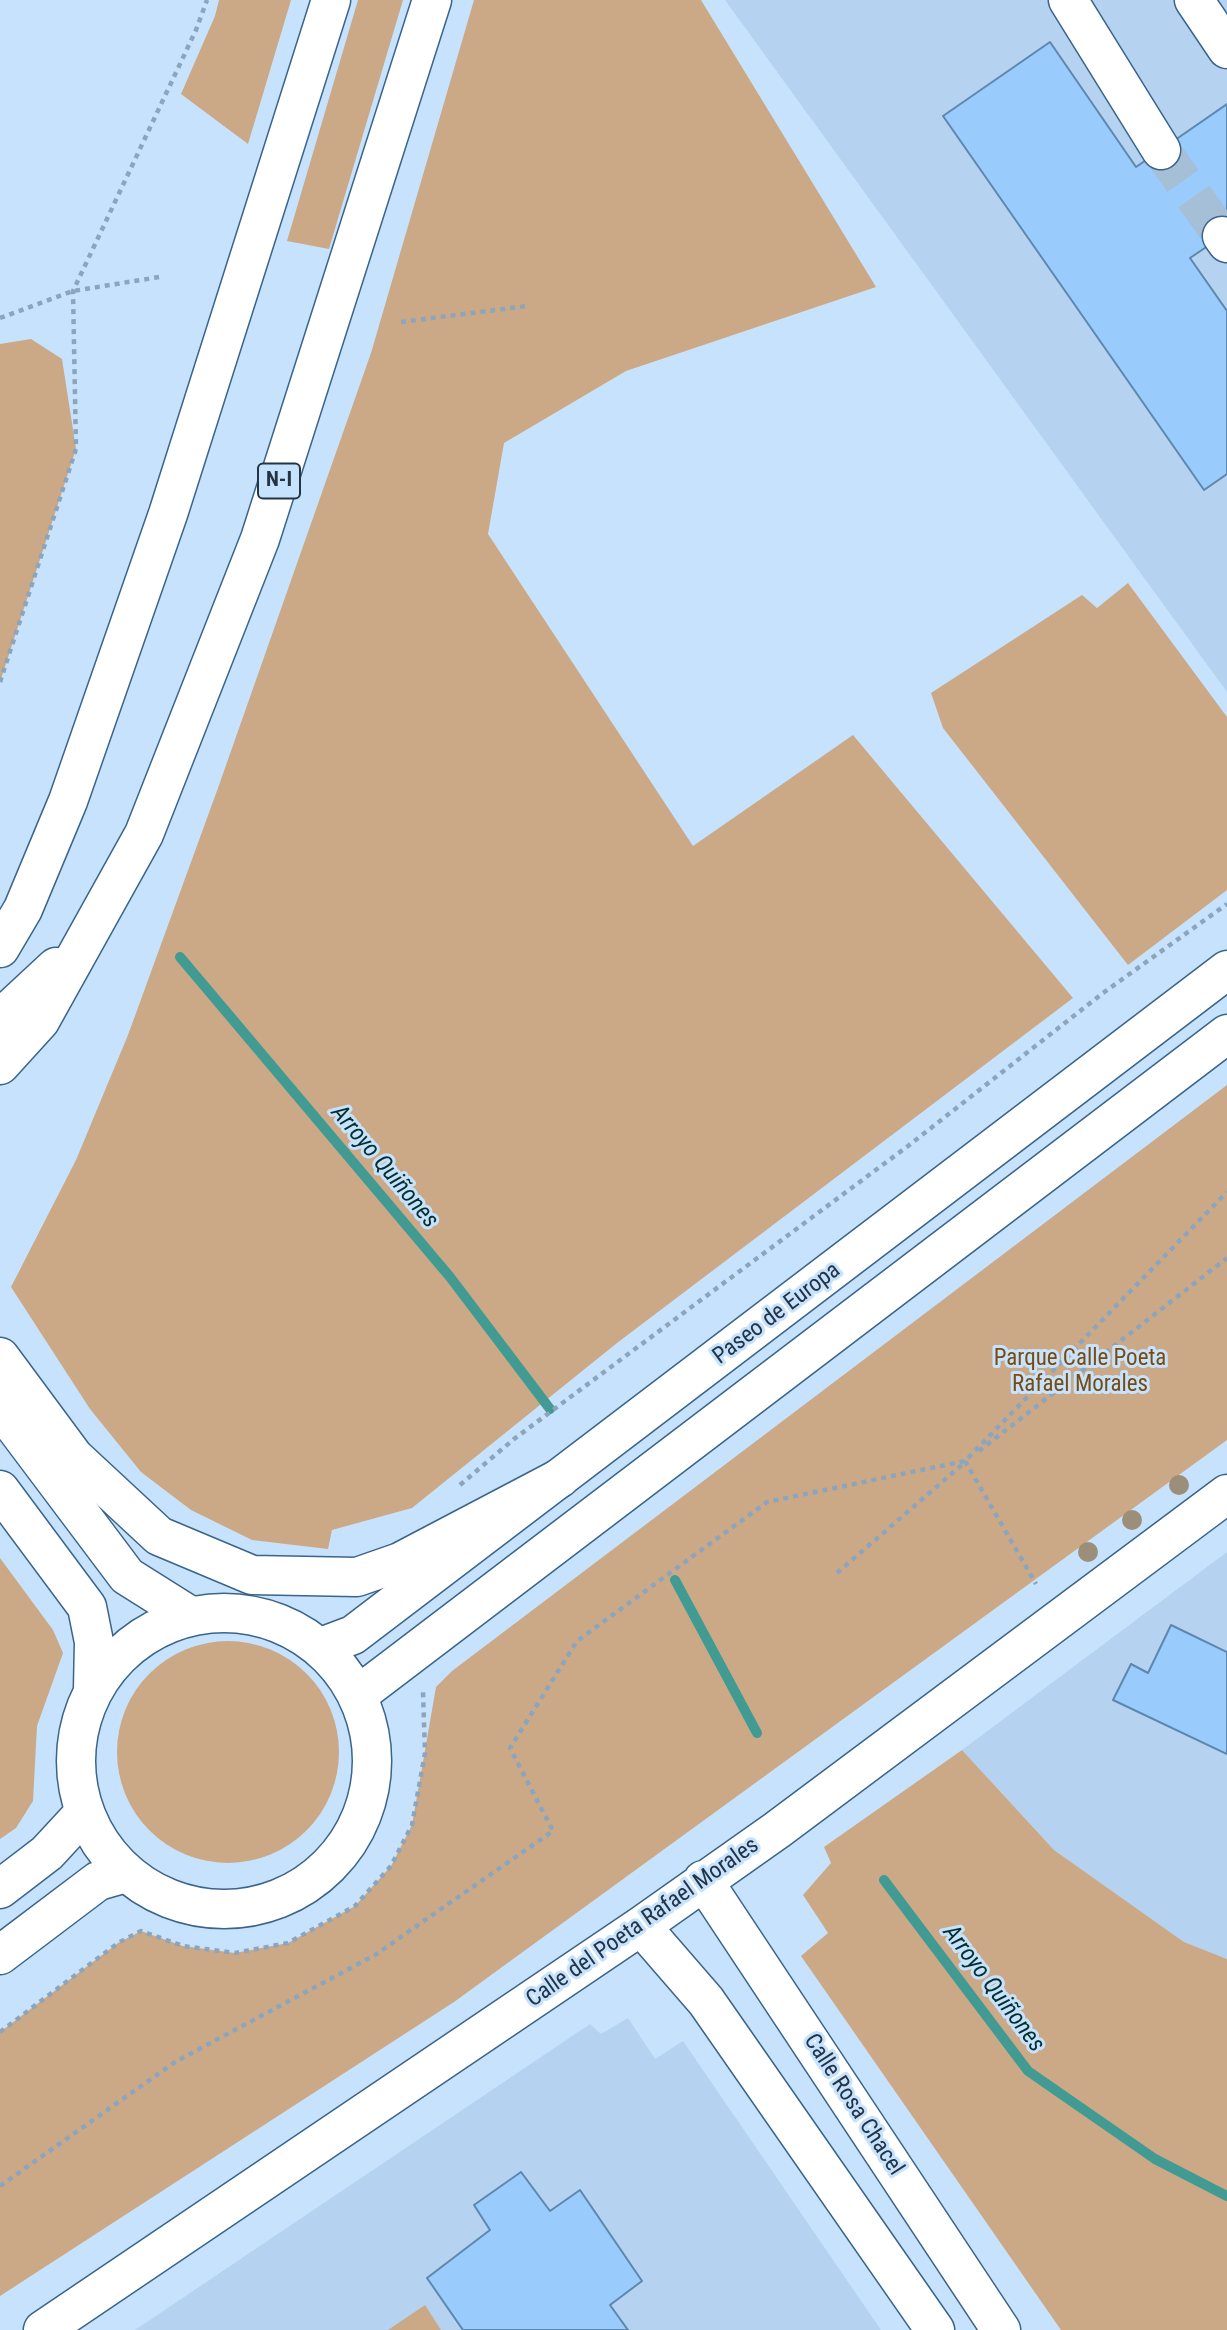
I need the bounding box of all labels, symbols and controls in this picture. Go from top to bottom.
road number: N-I [258,463,300,498]
water label: Arroyo Quiñones [324,1100,444,1234]
street label: Paseo de Europa [708,1257,846,1371]
park label: Parque Calle Poeta Rafael Morales [994,1345,1166,1399]
street label: Calle del Poeta Rafael Morales [521,1832,765,2014]
water label: Arroyo Quiñones [936,1920,1050,2058]
street label: Calle Rosa Chacel [797,2029,909,2181]

